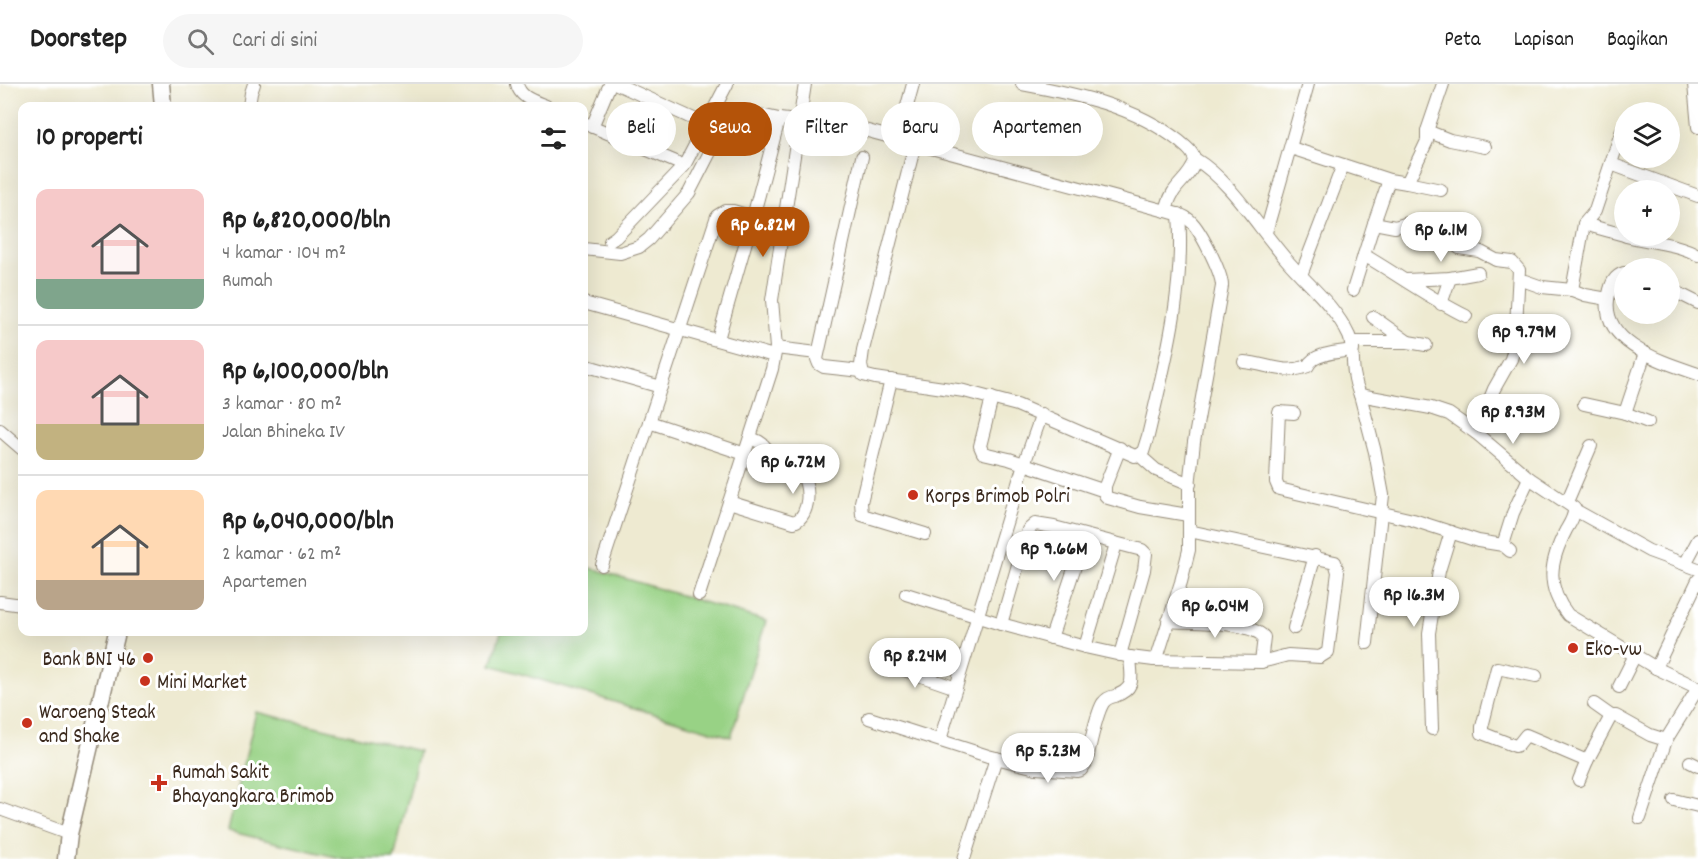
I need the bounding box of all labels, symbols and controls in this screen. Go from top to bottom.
search box [163,14,583,68]
text: Doorstep [30,21,127,61]
icon: search [184,25,217,58]
text: Cari di sini [232,26,317,57]
text: Peta [1444,26,1481,56]
text: Lapisan [1514,26,1574,56]
text: Bagikan [1607,26,1668,56]
chip: Beli [606,102,676,156]
chip: Sewa [688,102,772,156]
chip: Filter [784,102,869,156]
chip: Baru [881,102,960,156]
chip: Apartemen [972,102,1103,156]
map controls [1614,102,1680,324]
button: layers [1614,102,1680,168]
text: 10 properti [36,120,142,157]
icon: filters [537,122,570,155]
button: + [1614,180,1680,246]
text: Rp 6,820,000/bln [222,203,391,240]
pin: Rp 6.82M [701,207,825,258]
text: Rp 6.82M [730,212,796,240]
pin: Rp 6.1M [1386,212,1496,263]
icon: home [84,213,156,285]
text: Rp 6.1M [1415,217,1467,245]
text: 4 kamar · 104 m² [222,240,346,268]
button: − [1614,258,1680,324]
text: Rumah [222,268,273,296]
pin: Rp 9.79M [1462,314,1586,365]
text: Rp 9.79M [1492,319,1556,347]
text: Rp 6,100,000/bln [222,354,389,391]
icon: home [84,364,156,436]
text: 3 kamar · 80 m² [222,391,342,419]
pin: Rp 8.93M [1451,394,1575,445]
text: Rp 8.93M [1481,399,1545,427]
text: Jalan Bhineka IV [222,419,345,447]
pin: Rp 6.72M [731,444,855,495]
text: Rp 6.72M [761,449,825,477]
place label: Korps Brimob Polri [925,483,1070,513]
marker: Korps Brimob Polri [906,488,920,502]
text: Rp 6,040,000/bln [222,504,394,541]
icon: home [84,514,156,586]
pin: Rp 9.66M [992,531,1116,582]
text: Rp 9.66M [1020,536,1088,564]
text: 2 kamar · 62 m² [222,541,341,569]
text: Apartemen [222,569,307,597]
pin: Rp 16.3M [1352,577,1476,628]
text: Rp 16.3M [1383,582,1445,610]
pin: Rp 6.04M [1153,588,1277,639]
text: Rp 6.04M [1181,593,1249,621]
place label: Eko-vw [1585,636,1642,666]
pin: Rp 8.24M [853,638,977,689]
marker: Eko-vw [1566,641,1580,655]
text: Rp 8.24M [883,643,947,671]
place label: Bank BNI 46 [42,646,136,676]
marker: Bank BNI 46 [141,651,155,665]
place label: Mini Market [157,669,247,699]
marker: Mini Market [138,674,152,688]
place label: Waroeng Steak and Shake [39,699,156,753]
marker: Waroeng Steak and Shake [20,716,34,730]
pin: Rp 5.23M [986,733,1110,784]
text: Rp 5.23M [1015,738,1081,766]
place label: Rumah Sakit Bhayangkara Brimob [172,759,334,813]
marker: Rumah Sakit Bhayangkara Brimob [150,774,168,792]

